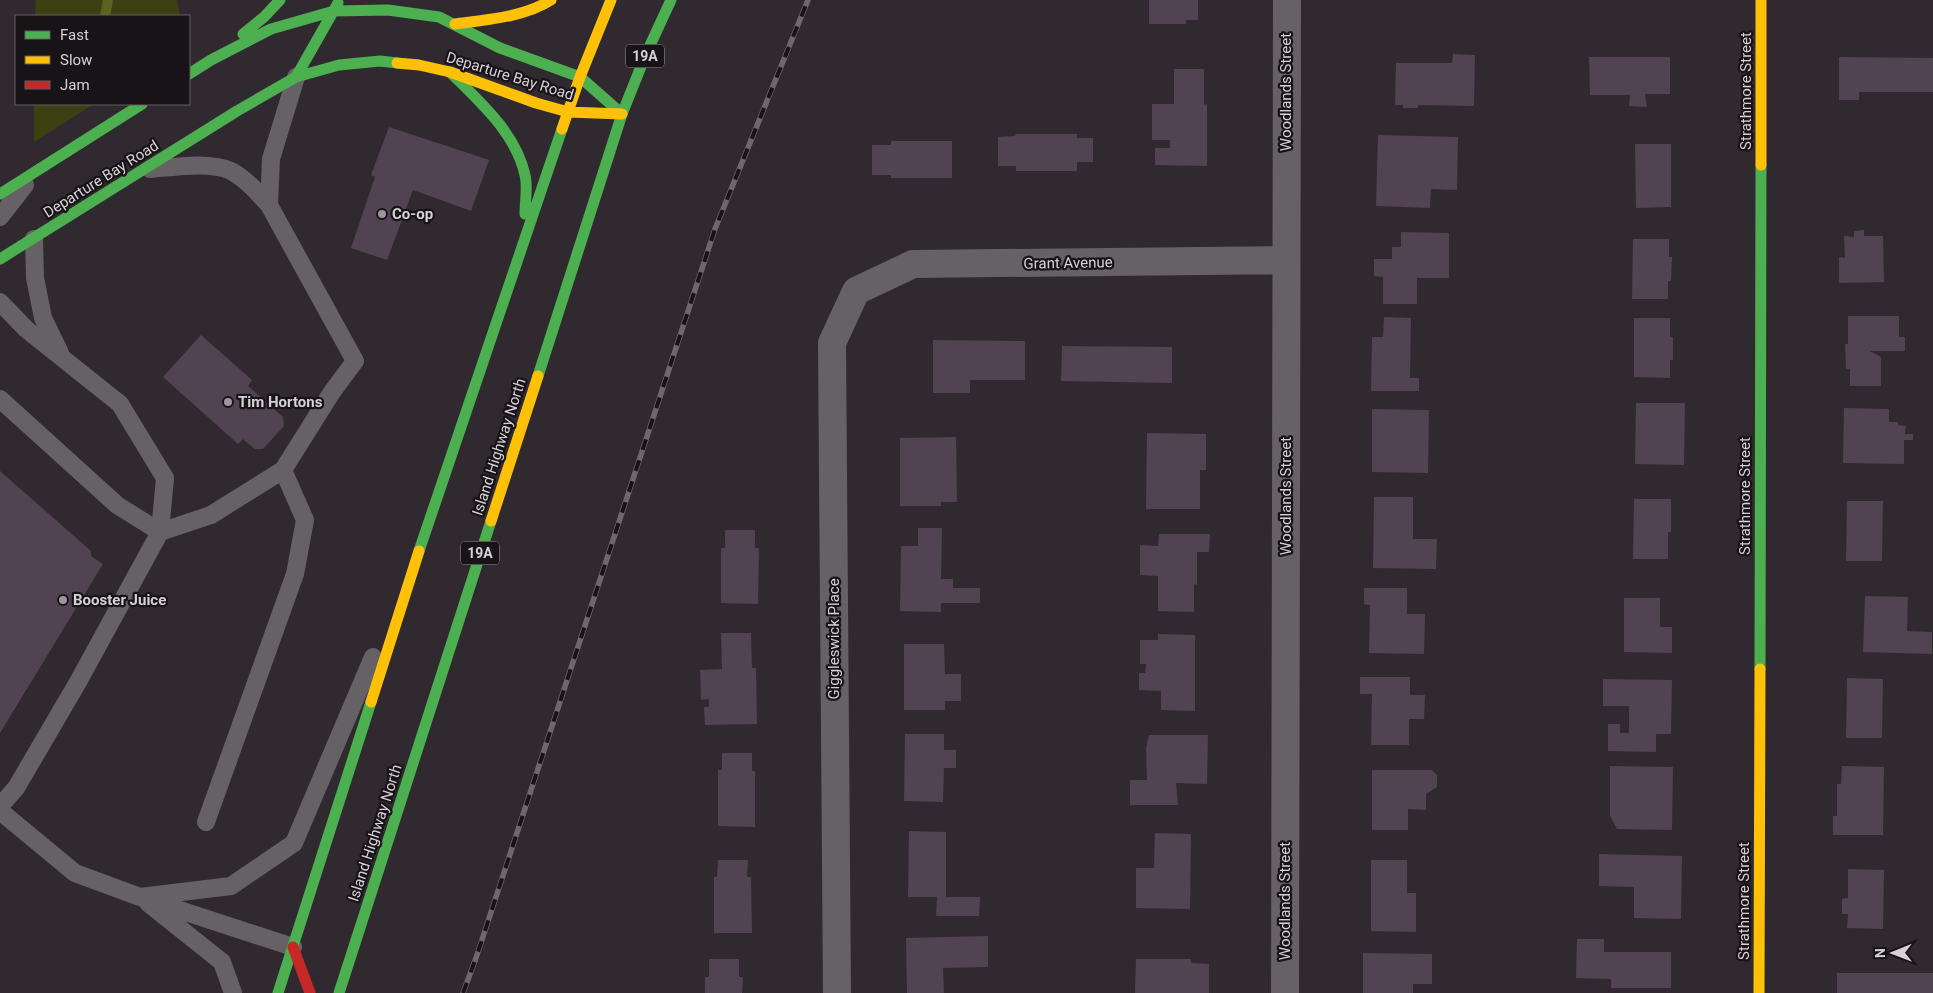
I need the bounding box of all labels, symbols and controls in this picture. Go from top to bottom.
legend [15,15,190,105]
text: Fast [60,26,89,44]
street label: Strathmore Street [1737,32,1755,150]
street label: Woodlands Street [1277,33,1295,151]
road number: 19A [626,44,664,68]
street label: Departure Bay Road [444,48,576,104]
text: Slow [60,51,92,69]
text: Jam [60,76,90,94]
street label: Departure Bay Road [40,136,162,222]
place label: Co-op [392,205,433,223]
marker: Co-op [376,208,388,220]
street label: Grant Avenue [1023,253,1113,273]
street label: Island Highway North [468,376,530,518]
place label: Tim Hortons [238,393,323,411]
marker: Tim Hortons [222,396,234,408]
street label: Woodlands Street [1277,437,1295,555]
street label: Strathmore Street [1736,437,1754,555]
road number: 19A [461,542,499,564]
street label: Giggleswick Place [825,578,843,700]
place label: Booster Juice [73,591,166,609]
marker: Booster Juice [57,594,69,606]
street label: Island Highway North [344,762,406,904]
street label: Woodlands Street [1276,842,1294,960]
street label: Strathmore Street [1735,842,1753,960]
north arrow [1868,928,1918,978]
text: N [1872,948,1888,958]

